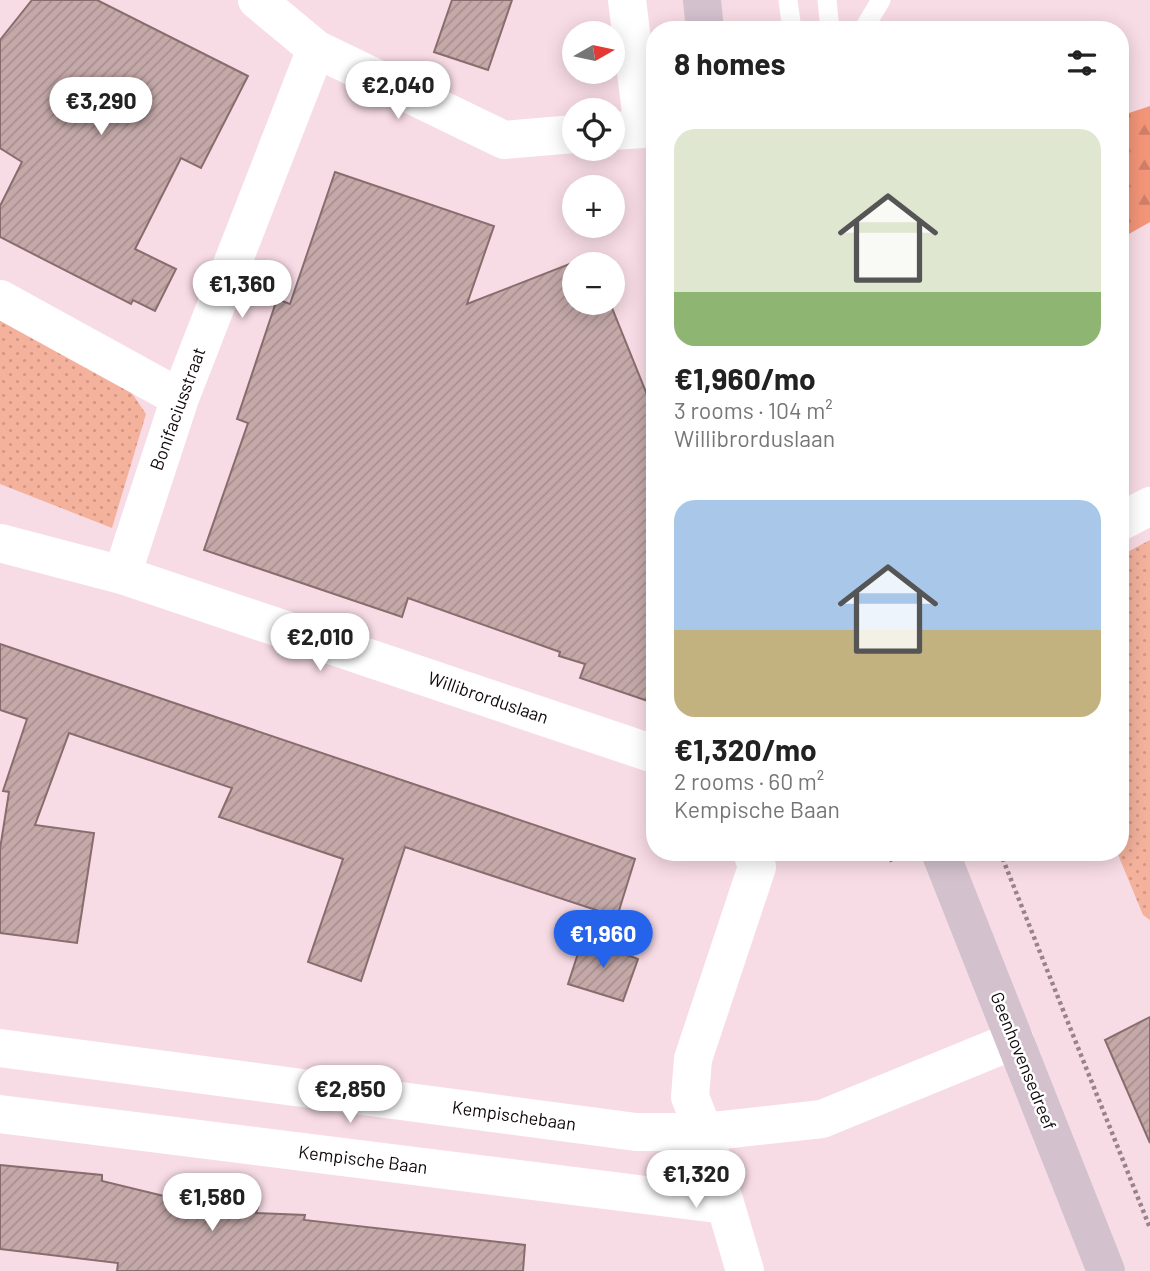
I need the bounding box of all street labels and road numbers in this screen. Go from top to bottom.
street label: Bonifaciusstraat [145,344,209,473]
street label: Willibrorduslaan [425,666,552,728]
street label: Geenhovensedreef [986,989,1062,1133]
street label: Kempischebaan [451,1095,577,1135]
street label: Kempische Baan [297,1140,429,1178]

